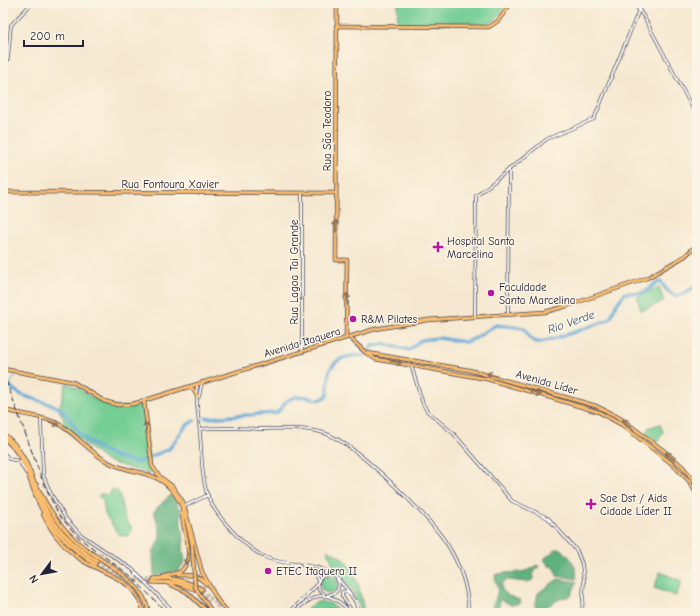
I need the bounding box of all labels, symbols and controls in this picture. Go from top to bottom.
scale bar [24,22,83,48]
text: 200 m [30,29,65,43]
street label: Rua São Teodoro [321,91,334,171]
street label: Rua Fontoura Xavier [121,178,219,191]
street label: Rua Lagoa Tai Grande [288,219,301,325]
one-way arrow [332,220,340,233]
place label: Hospital Santa Marcelina [447,235,515,261]
marker: Hospital Santa Marcelina [432,241,444,253]
place label: Faculdade Santa Marcelina [499,281,575,307]
marker: Faculdade Santa Marcelina [486,288,496,298]
one-way arrow [343,293,351,306]
water label: Rio Verde [546,307,596,337]
place label: R&M Pilates [361,313,418,326]
marker: R&M Pilates [348,314,358,324]
street label: Avenida Itaquera [262,325,342,360]
one-way arrow [389,358,402,366]
street label: Avenida Líder [514,367,580,398]
one-way arrow [485,371,498,378]
one-way arrow [529,390,542,398]
one-way arrow [621,419,632,427]
one-way arrow [48,420,60,428]
one-way arrow [143,422,150,435]
one-way arrow [665,452,675,461]
place label: Sae Dst / Aids Cidade Líder II [600,492,672,518]
marker: Sae Dst / Aids Cidade Líder II [585,498,597,510]
one-way arrow [182,553,190,566]
north arrow [22,554,62,594]
place label: ETEC Itaquera II [276,565,357,578]
marker: ETEC Itaquera II [263,566,273,576]
text: N [27,573,41,586]

